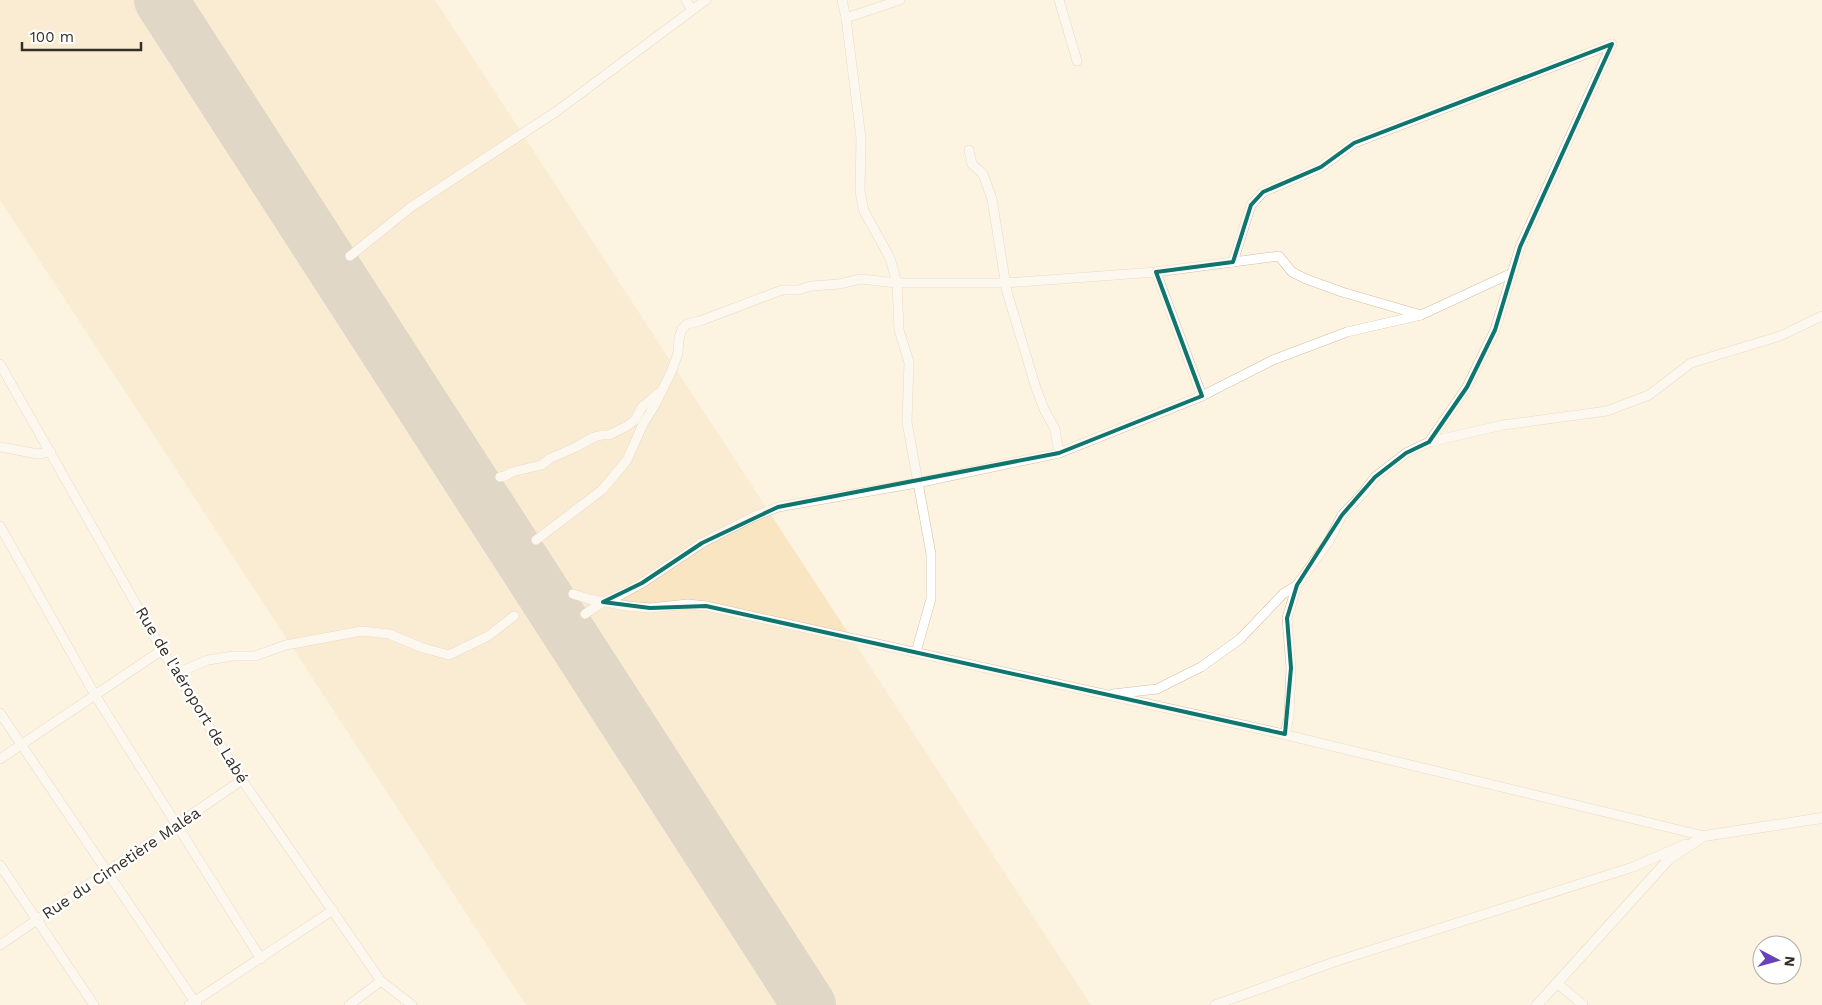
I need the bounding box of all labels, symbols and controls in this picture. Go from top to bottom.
scale bar [22,20,141,52]
text: 100 m [30,28,74,46]
street label: Rue de l'aéroport de Labé [132,603,252,787]
street label: Rue du Cimetière Maléa [38,803,204,923]
north arrow [1752,935,1802,985]
text: N [1781,955,1798,967]

